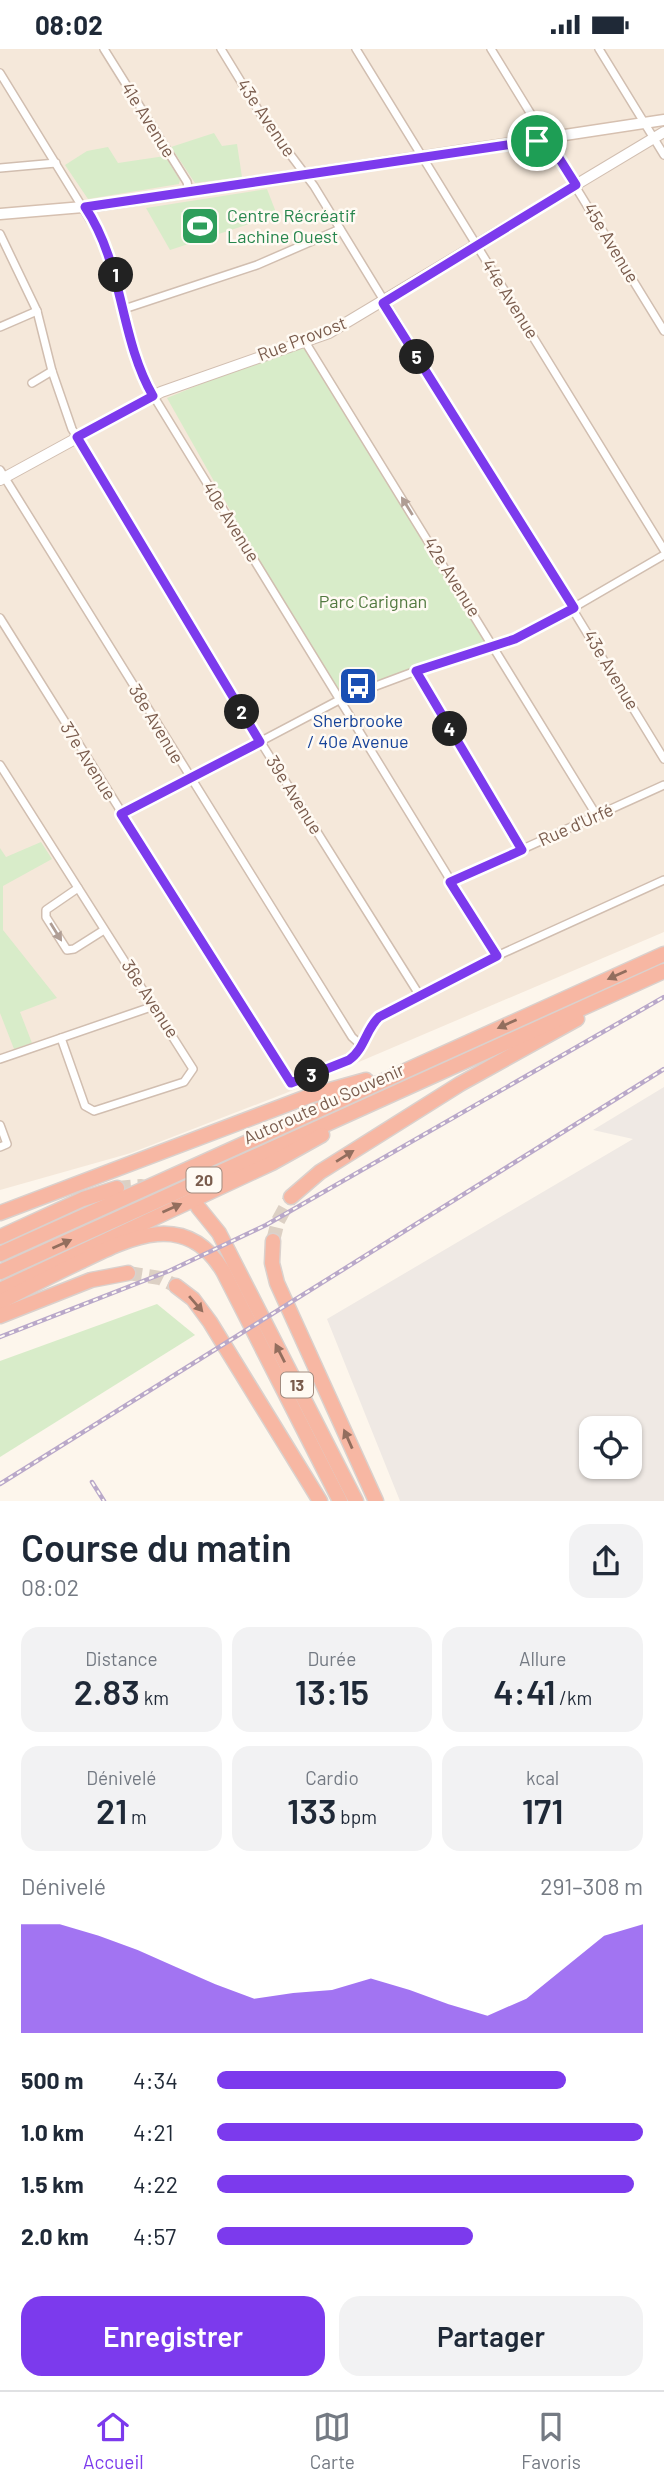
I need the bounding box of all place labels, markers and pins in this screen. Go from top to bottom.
pin [507,111,567,171]
place label: Centre Récréatif Lachine Ouest [227,204,356,247]
sports icon: Centre Récréatif Lachine Ouest [179,205,221,247]
pin: 1 [99,257,134,293]
pin: 5 [400,339,434,375]
bus stop icon: Sherbrooke / 40e Avenue [337,665,379,707]
pin: 2 [224,695,260,729]
place label: Sherbrooke / 40e Avenue [307,709,409,752]
pin: 4 [433,711,468,747]
pin: 3 [294,1058,330,1093]

